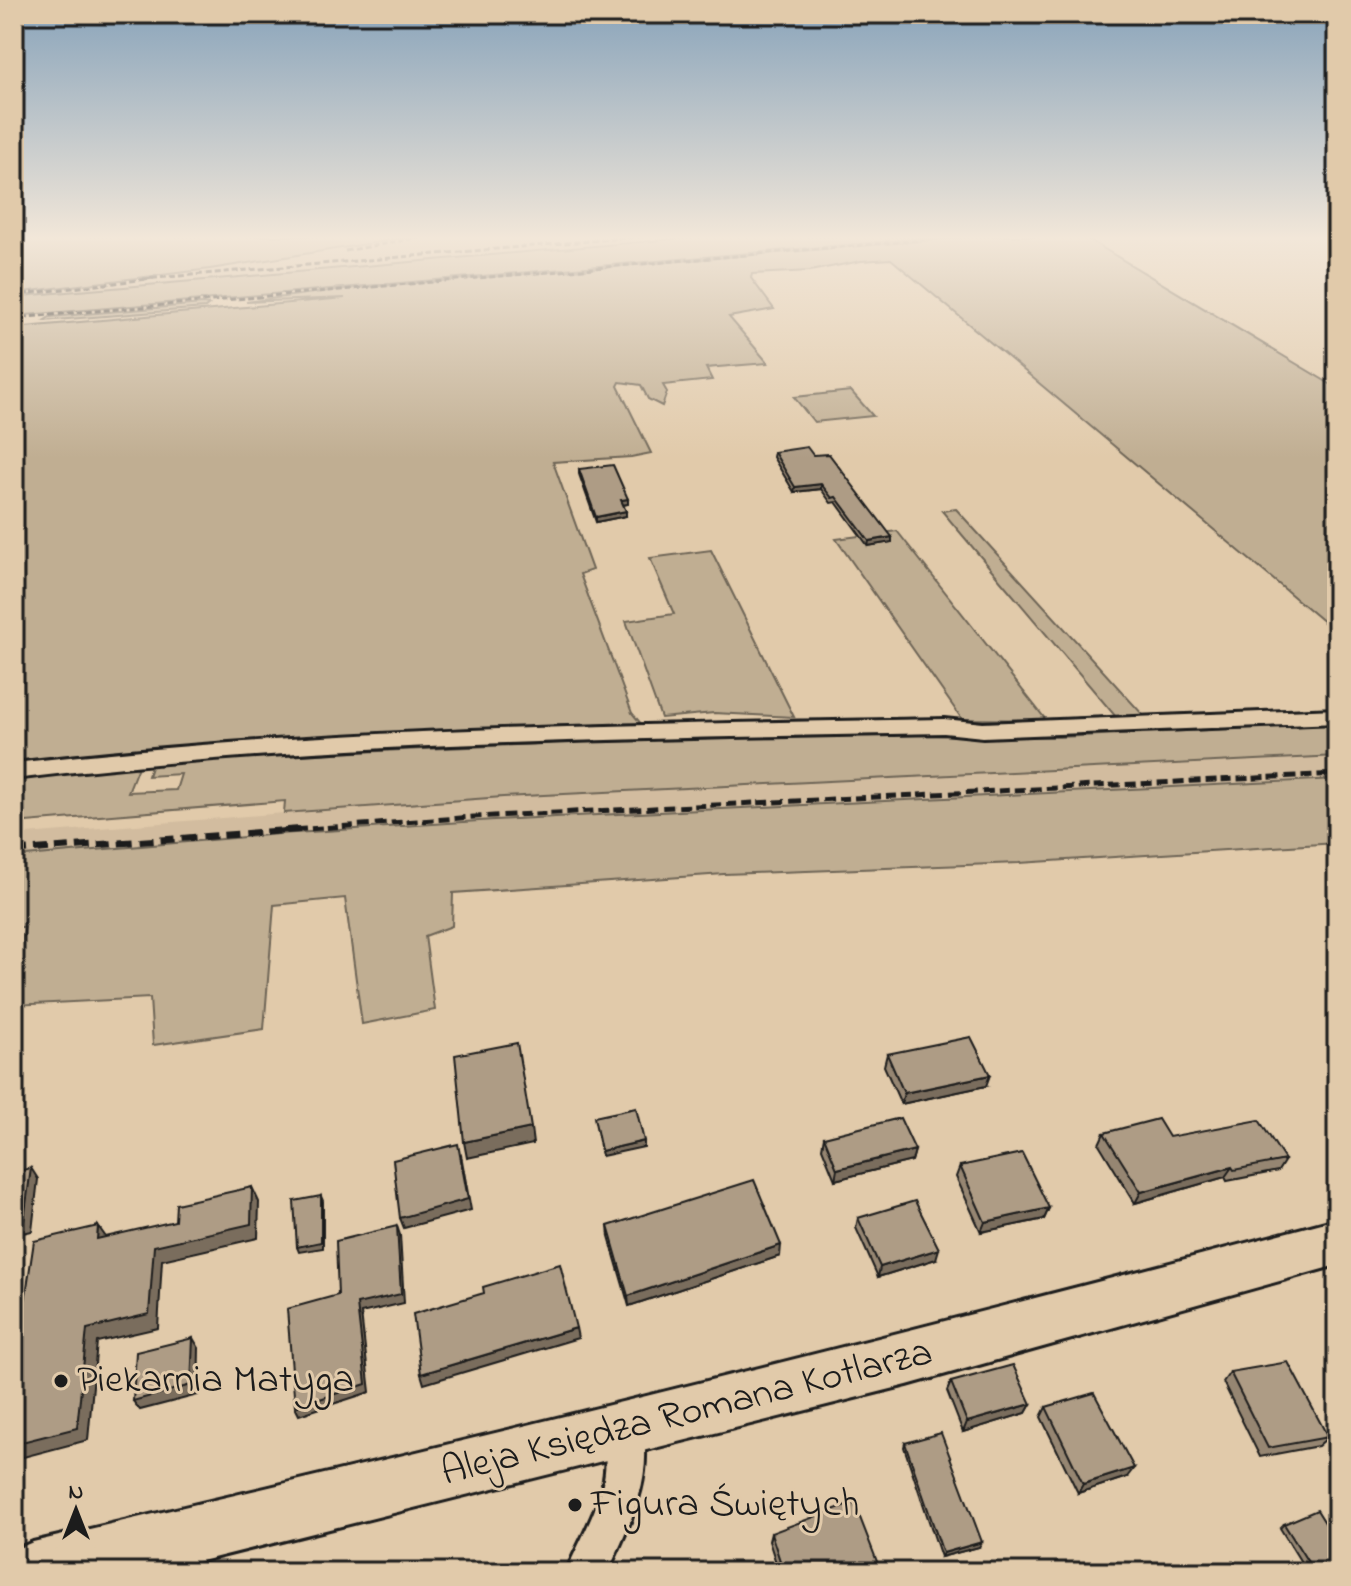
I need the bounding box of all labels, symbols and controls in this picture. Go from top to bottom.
street label: Aleja Księdza Romana Kotlarza [435,1324,939,1504]
place label: Piekarnia Matyga [77,1352,354,1411]
marker: Piekarnia Matyga [52,1372,70,1390]
north arrow [36,1470,116,1550]
place label: Figura Świętych [590,1476,860,1535]
text: N [69,1477,83,1509]
marker: Figura Świętych [566,1496,584,1514]

